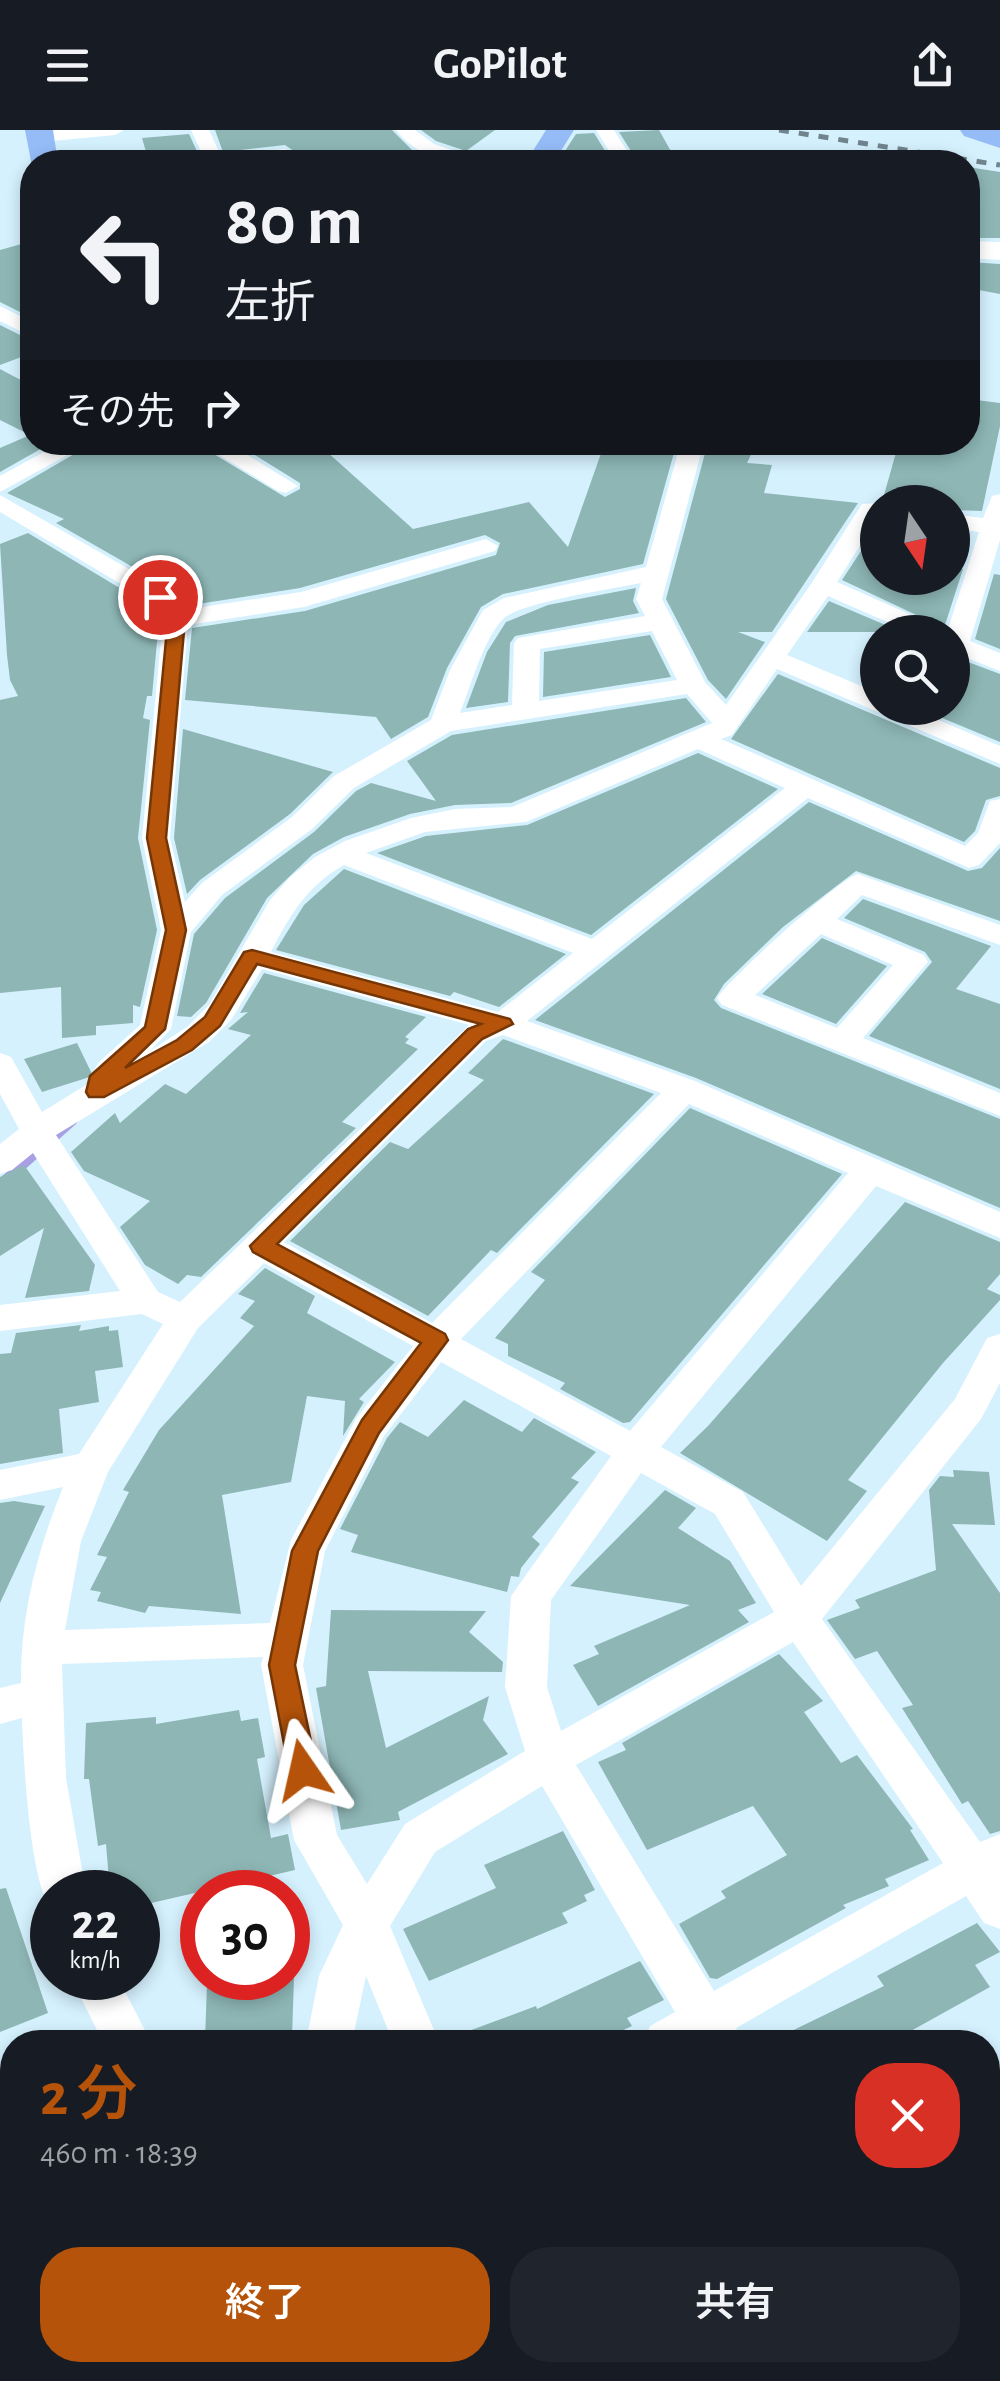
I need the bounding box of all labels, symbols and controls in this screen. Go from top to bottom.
icon: menu [40,38,95,93]
icon: share [905,38,960,93]
text: GoPilot [433,42,567,87]
text: 80 m [225,187,363,257]
icon: left [60,190,190,320]
text: 左折 [225,281,315,326]
icon: right [194,380,249,435]
text: その先 [60,394,174,432]
north arrow [860,485,970,595]
map controls [860,485,970,725]
pin [118,555,203,640]
icon: arrive [133,570,188,625]
button: search [860,615,970,725]
position arrow [251,1718,355,1822]
speed limit sign: 30 [180,1870,310,2000]
text: 22 [71,1898,119,1948]
text: km/h [69,1948,121,1973]
button: close [855,2063,960,2168]
text: 2 分 [40,2066,137,2126]
text: 460 m · 18:39 [40,2137,198,2169]
button: 終了 [40,2247,490,2362]
button: 共有 [510,2247,960,2362]

